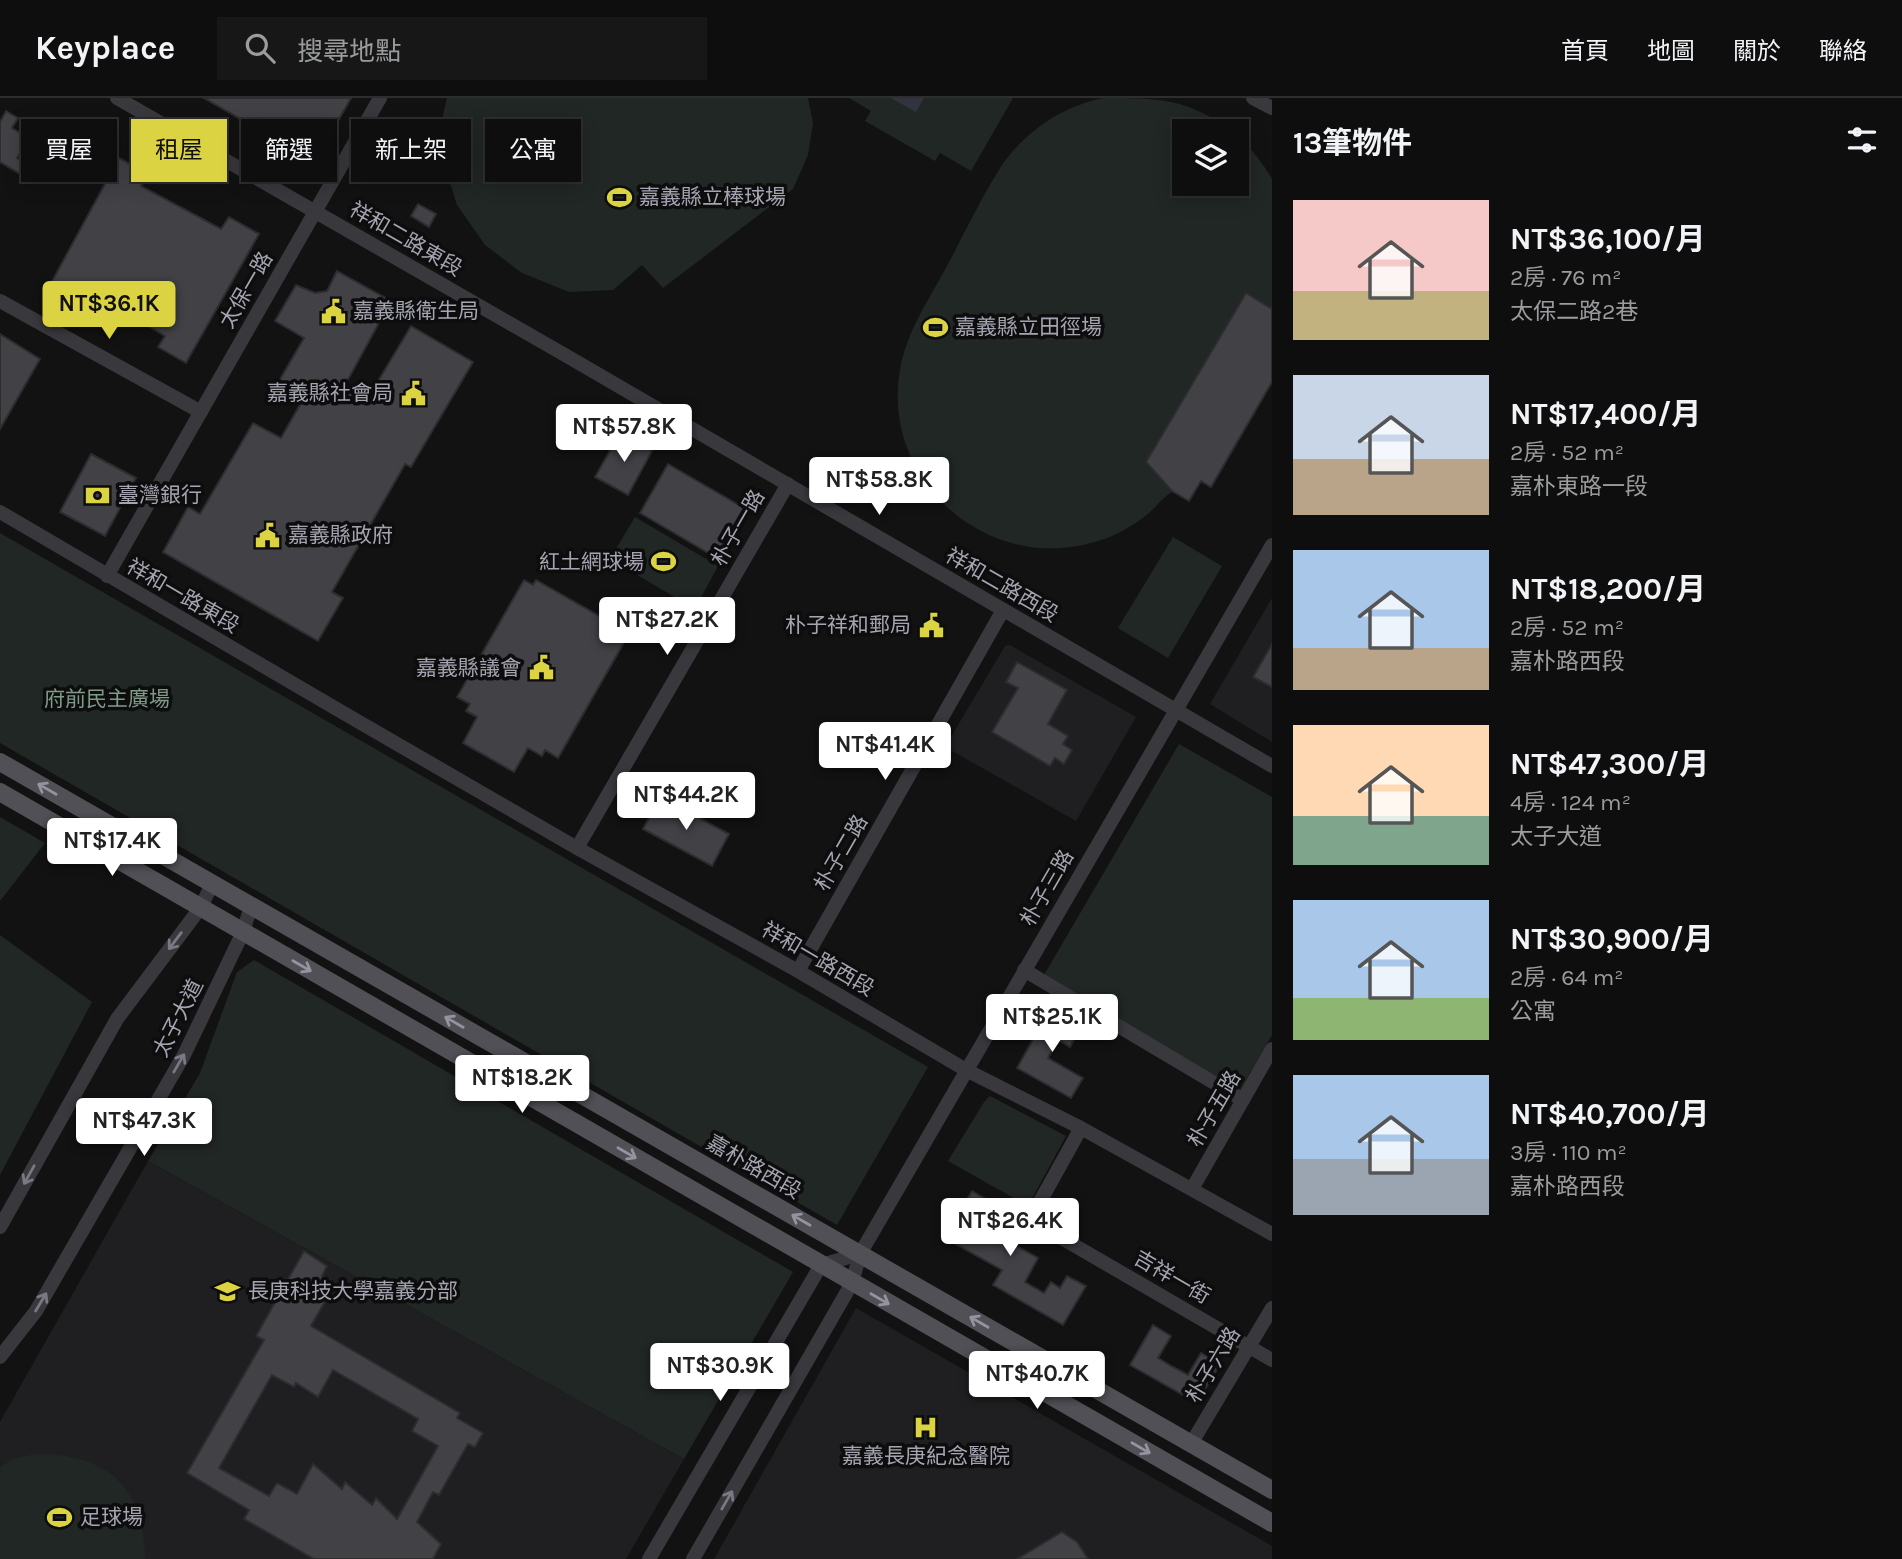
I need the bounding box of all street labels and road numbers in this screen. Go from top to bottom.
street label: 祥和二路東段 [345,197,467,281]
street label: 太保一路 [215,248,277,332]
street label: 朴子一路 [707,486,769,570]
street label: 祥和二路西段 [941,543,1063,627]
street label: 祥和一路東段 [122,554,244,638]
street label: 朴子二路 [810,811,872,895]
street label: 朴子三路 [1016,846,1078,930]
street label: 祥和一路西段 [757,917,879,1001]
street label: 太子大道 [148,975,208,1061]
street label: 朴子五路 [1183,1067,1245,1151]
street label: 嘉朴路西段 [703,1130,805,1204]
street label: 吉祥一街 [1130,1246,1214,1308]
street label: 朴子六路 [1181,1323,1245,1407]

